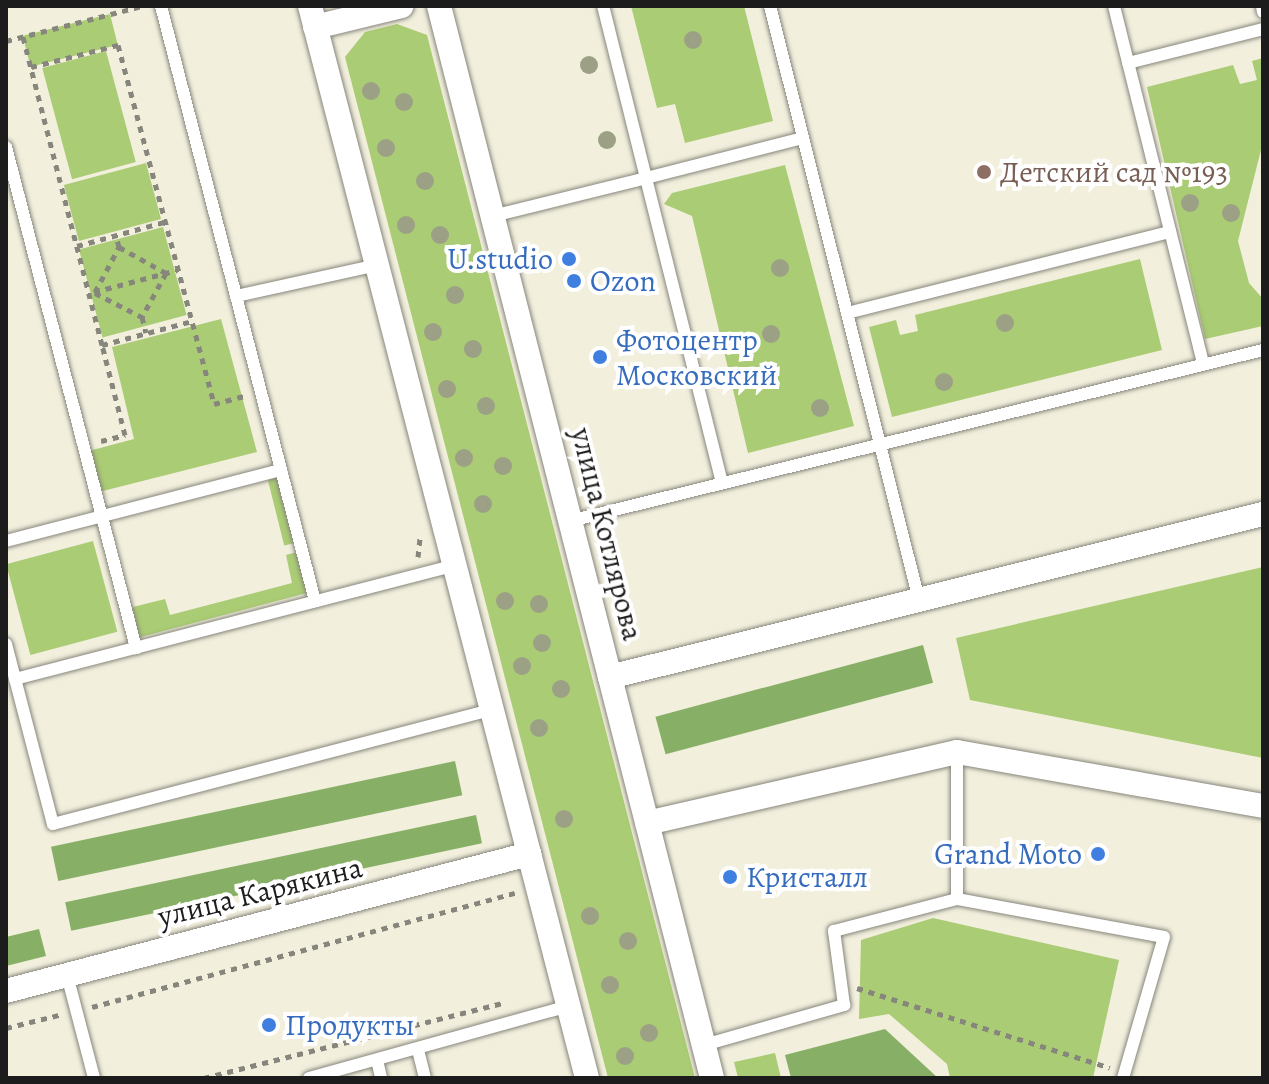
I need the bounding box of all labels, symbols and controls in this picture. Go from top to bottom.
place label: Детский сад №193 [1000,154,1228,190]
marker: Детский сад №193 [975,163,993,181]
place label: U.studio [447,241,553,277]
marker: U.studio [560,250,578,268]
place label: Ozon [590,263,656,299]
marker: Ozon [565,272,583,290]
place label: Фотоцентр Московский [616,322,777,392]
marker: Фотоцентр Московский [591,348,609,366]
street label: улица Котлярова [563,424,651,644]
place label: Grand Moto [934,836,1082,872]
marker: Grand Moto [1089,845,1107,863]
street label: улица Карякина [154,849,366,935]
place label: Кристалл [746,859,868,895]
marker: Кристалл [721,868,739,886]
place label: Продукты [285,1007,414,1043]
marker: Продукты [260,1016,278,1034]

